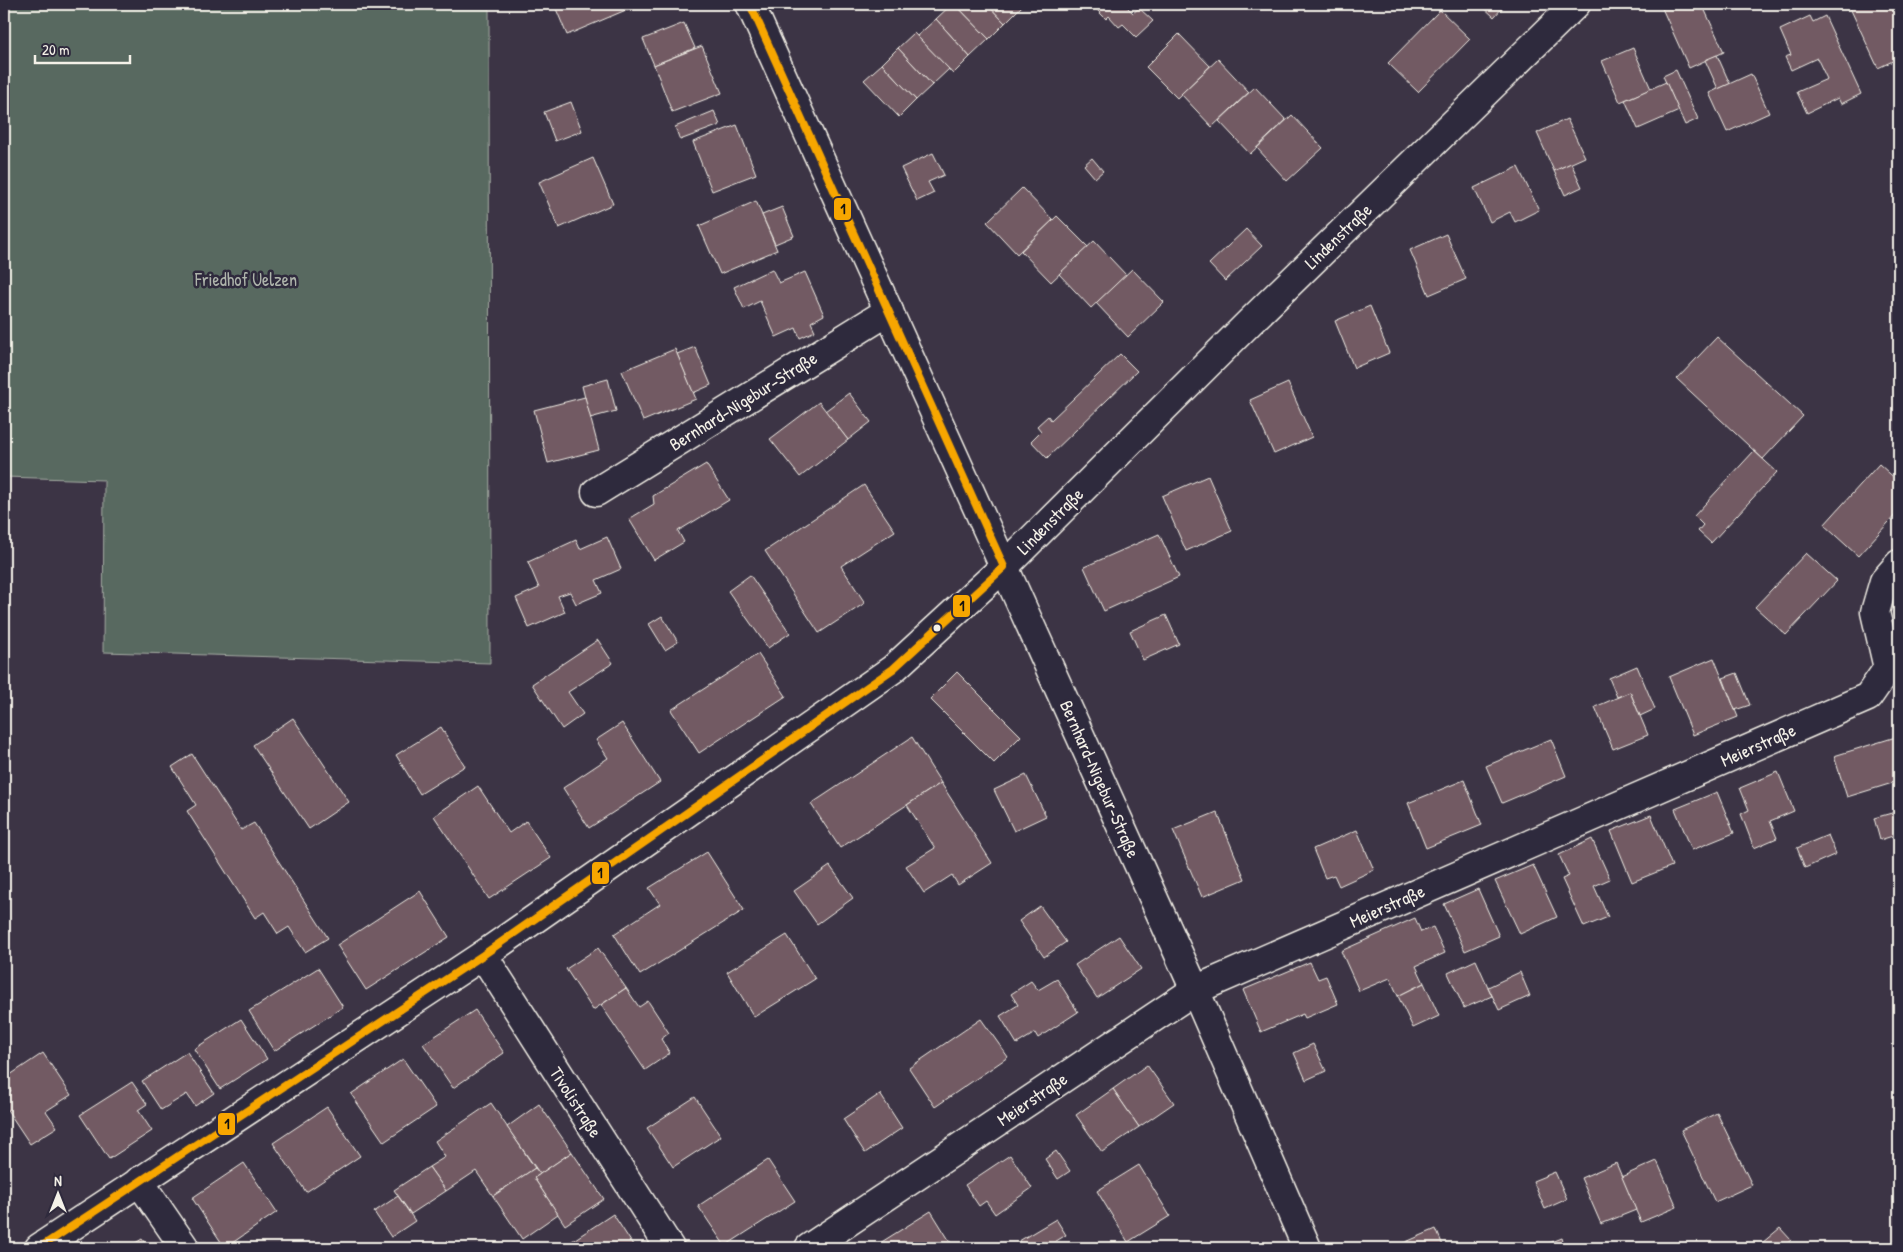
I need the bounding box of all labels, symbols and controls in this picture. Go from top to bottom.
scale bar [35,32,130,64]
text: 20 m [42,39,69,60]
line badge: 1 [833,197,852,221]
street label: Lindenstraße [1299,197,1377,275]
text: 1 [840,199,846,218]
park label: Friedhof Uelzen [194,267,297,292]
street label: Bernhard-Nigebur-Straße [664,345,822,457]
street label: Lindenstraße [1011,482,1089,560]
line badge: 1 [952,594,971,618]
text: 1 [959,596,965,615]
unlabelled marker [932,623,942,633]
street label: Bernhard-Nigebur-Straße [1054,696,1146,862]
street label: Meierstraße [1716,717,1800,773]
line badge: 1 [591,861,610,885]
text: 1 [597,863,603,882]
street label: Meierstraße [1345,878,1429,934]
street label: Tivolistraße [544,1062,608,1142]
street label: Meierstraße [992,1066,1072,1132]
line badge: 1 [217,1112,236,1136]
text: 1 [224,1114,230,1133]
north arrow [32,1170,82,1220]
text: N [54,1171,62,1190]

